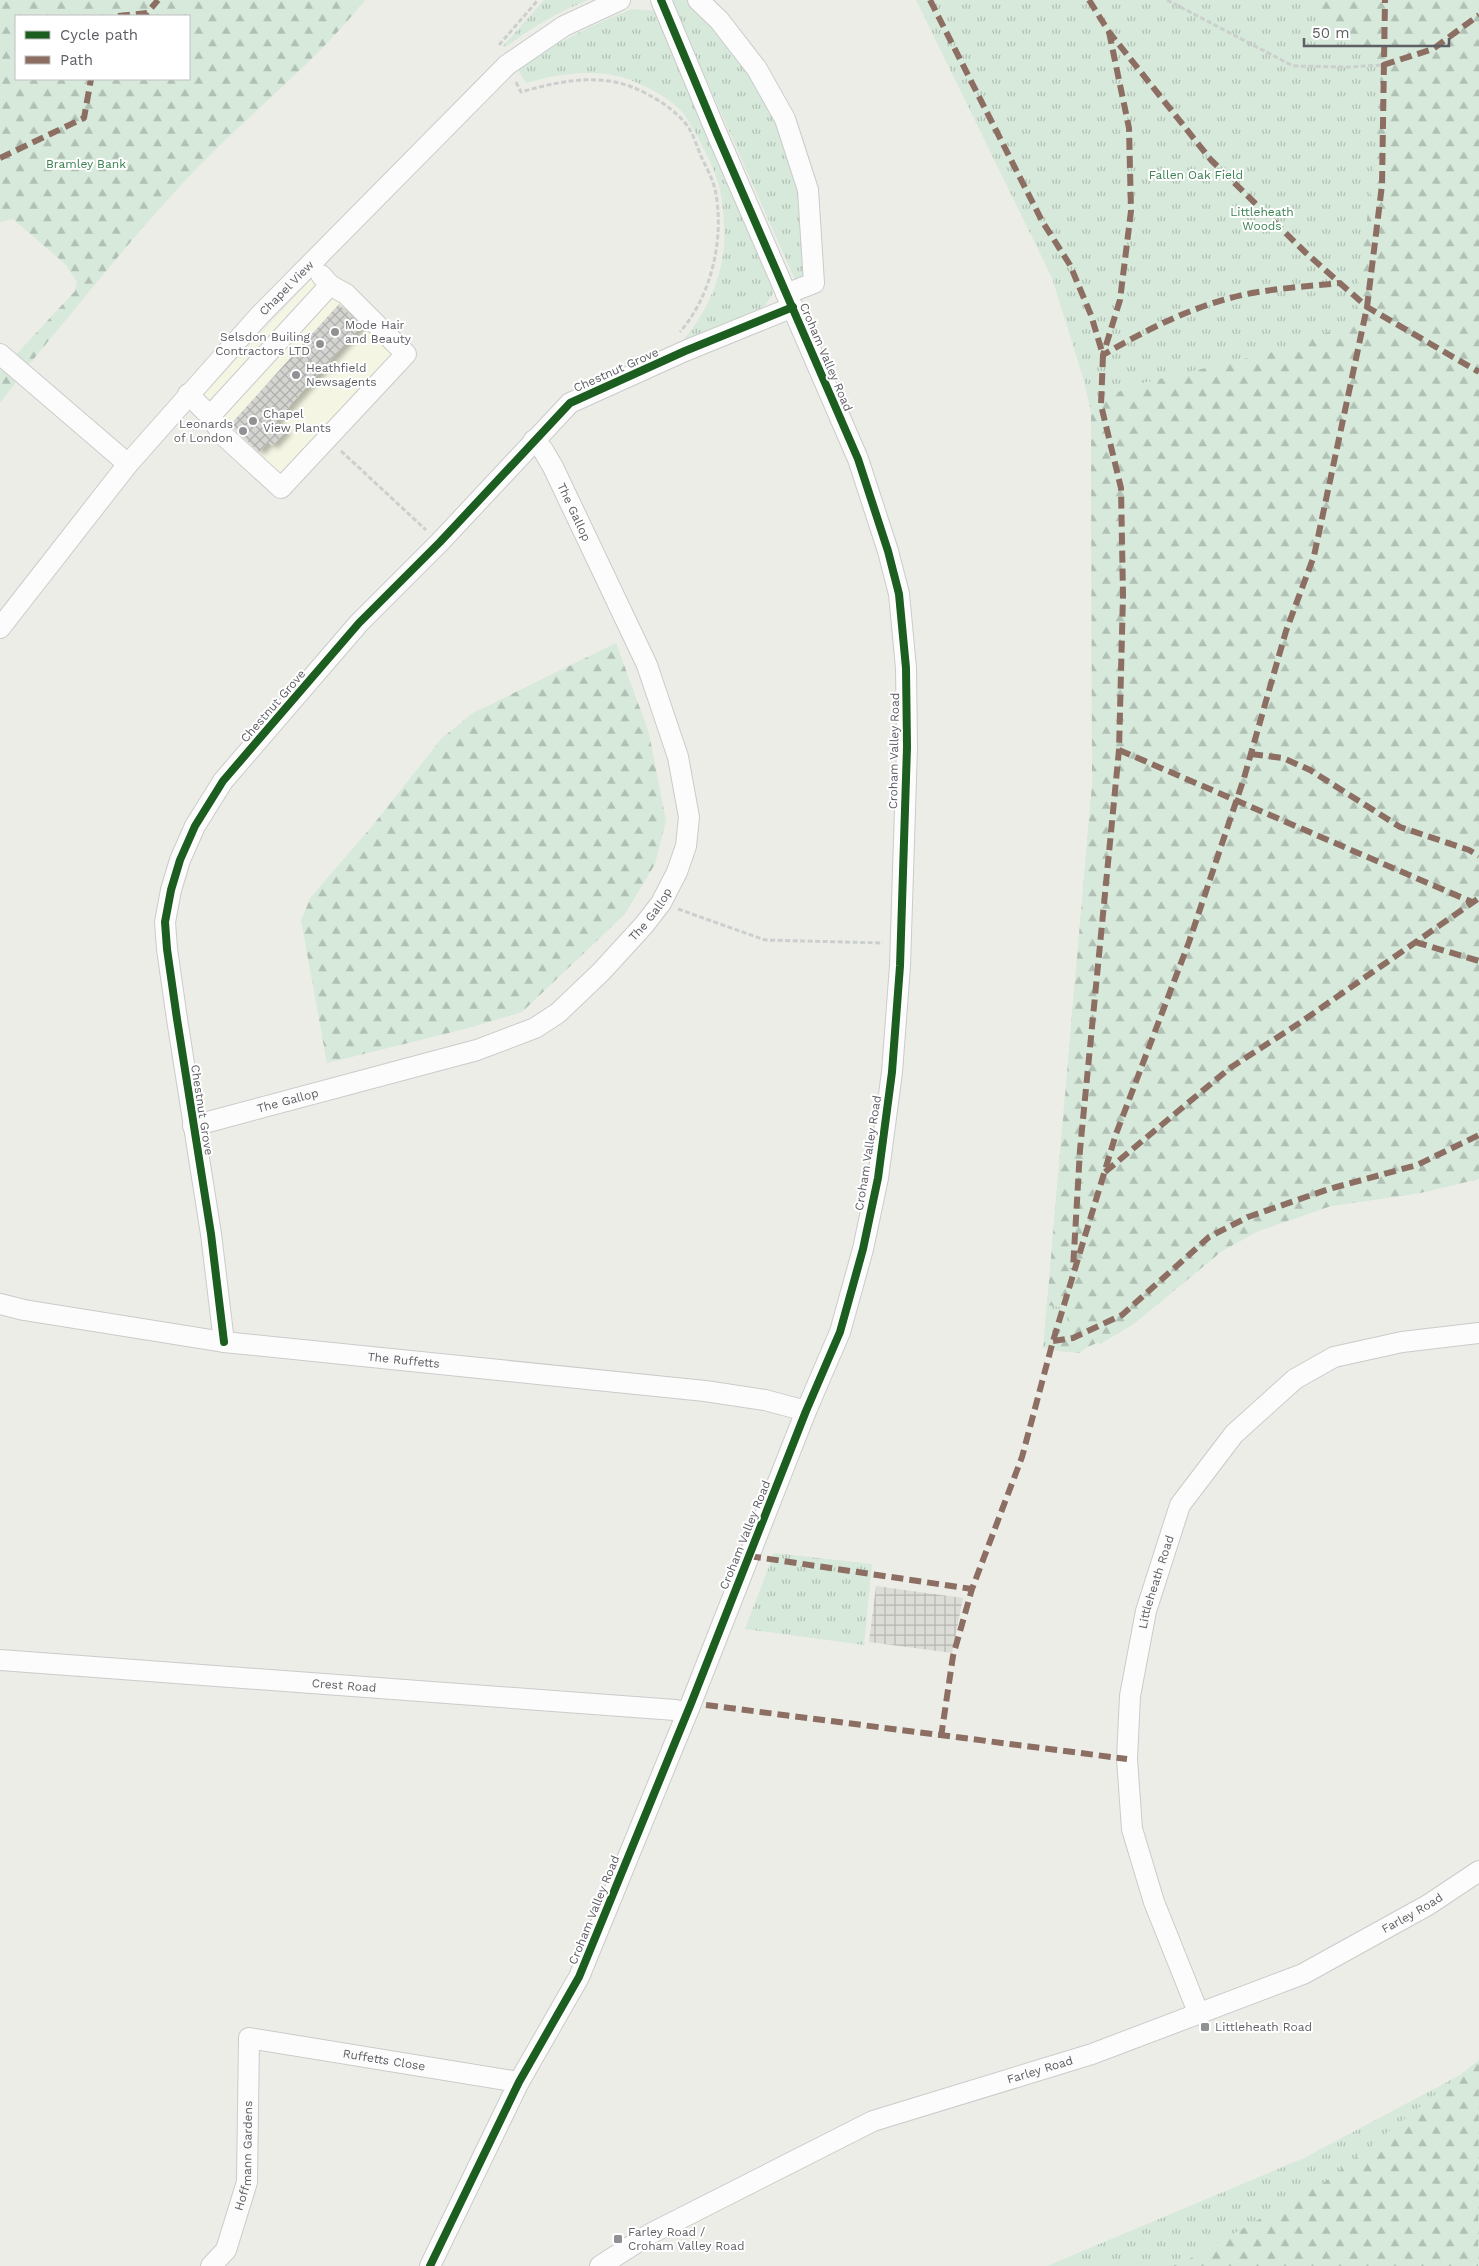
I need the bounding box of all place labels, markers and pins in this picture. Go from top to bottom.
place label: Mode Hair and Beauty [345,318,412,346]
marker: Mode Hair and Beauty [329,326,341,338]
place label: Selsdon Builing Contractors LTD [215,330,311,358]
marker: Selsdon Builing Contractors LTD [314,338,326,350]
place label: Heathfield Newsagents [306,361,377,389]
marker: Heathfield Newsagents [290,369,302,381]
place label: Chapel View Plants [263,407,331,435]
marker: Chapel View Plants [247,415,259,427]
place label: Leonards of London [174,417,233,445]
marker: Leonards of London [237,425,249,437]
place label: Littleheath Road [1215,2020,1312,2034]
marker: Littleheath Road [1199,2021,1211,2033]
place label: Farley Road / Croham Valley Road [628,2225,745,2253]
marker: Farley Road / Croham Valley Road [612,2233,624,2245]

